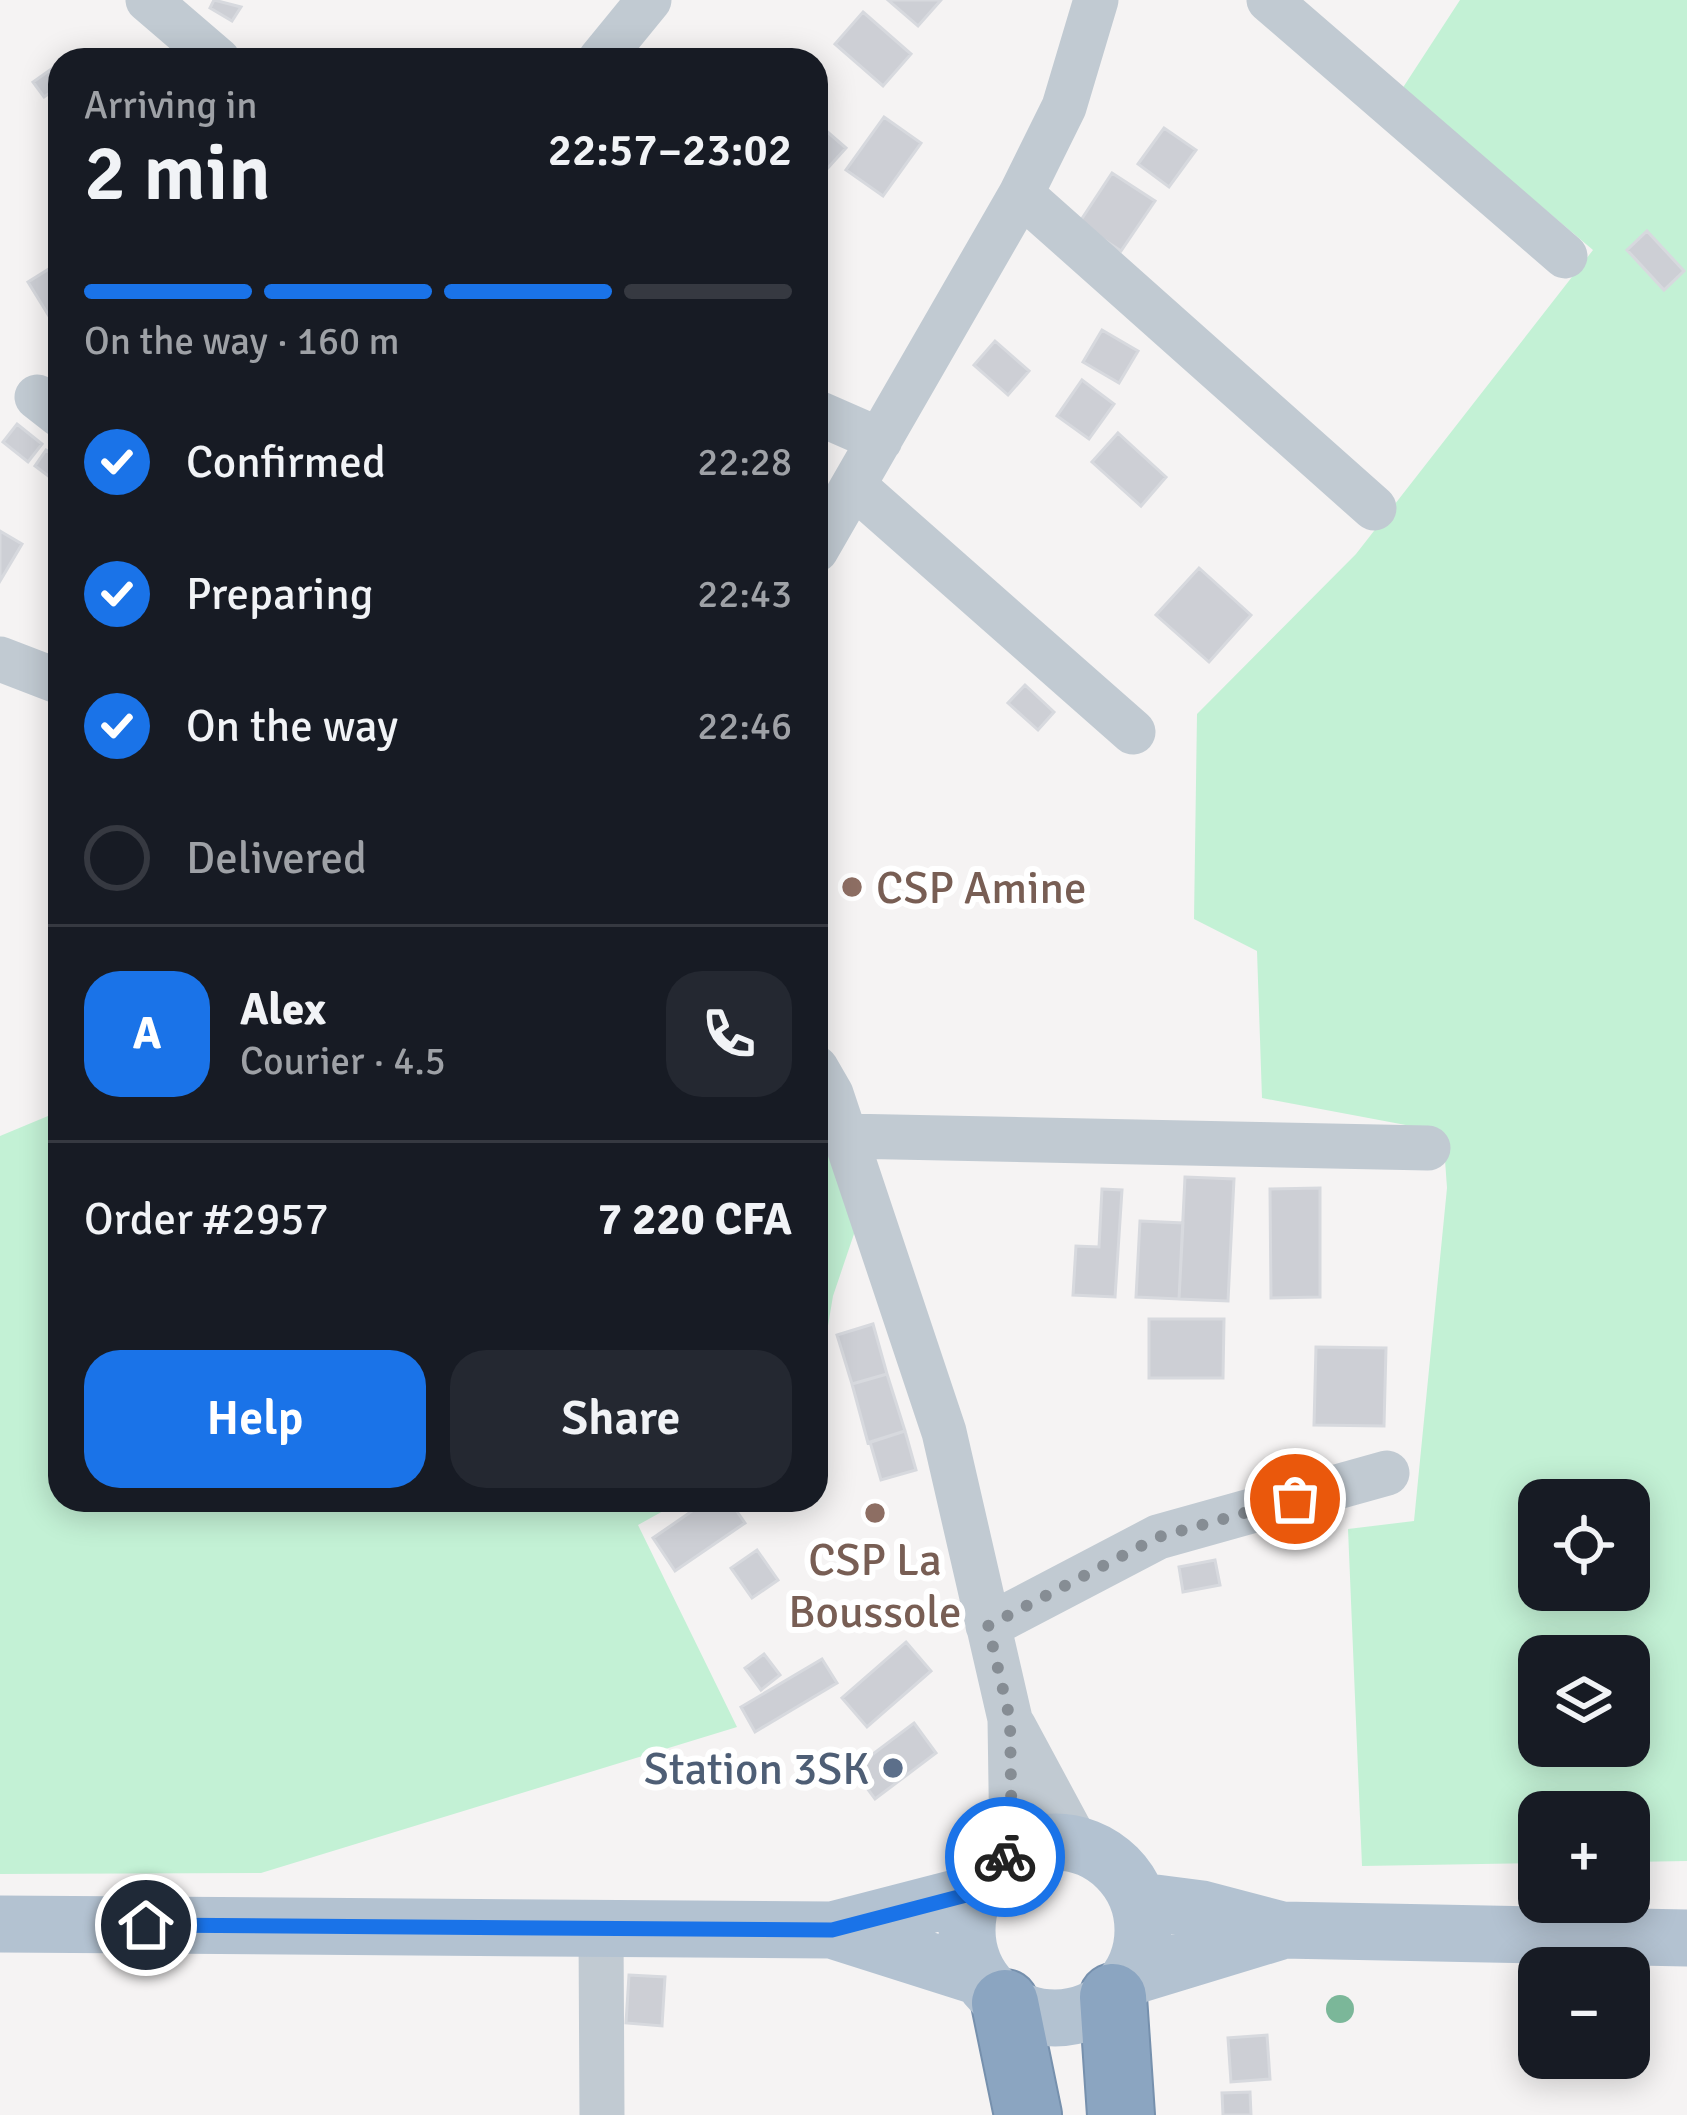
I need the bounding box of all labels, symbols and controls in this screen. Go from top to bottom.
text: Arriving in [84,81,258,129]
text: 22:57–23:02 [548,123,792,178]
text: 2 min [84,126,271,222]
text: On the way · 160 m [84,317,400,365]
icon: check [84,429,150,495]
text: Confirmed [186,435,386,490]
text: 22:28 [697,438,792,486]
icon: check [84,561,150,627]
text: Preparing [186,567,374,622]
text: 22:43 [697,570,792,618]
icon: check [84,693,150,759]
text: On the way [186,699,398,754]
text: 22:46 [697,702,792,750]
text: Delivered [186,831,367,886]
place label: CSP Amine [876,861,1086,916]
marker: CSP Amine [839,874,865,900]
button: phone [666,971,792,1097]
text: Alex [240,982,326,1037]
text: A [133,1006,161,1061]
text: Courier · 4.5 [240,1037,446,1085]
text: Order #2957 [84,1192,329,1247]
text: 7 220 CFA [598,1192,792,1247]
button: Help [84,1350,426,1488]
button: Share [450,1350,792,1488]
pin [1244,1448,1346,1550]
icon: bag [1262,1466,1328,1532]
map controls [1518,1479,1650,2079]
button: locate [1518,1479,1650,1611]
marker: CSP La Boussole [862,1500,888,1526]
place label: CSP La Boussole [788,1533,962,1640]
button: layers [1518,1635,1650,1767]
place label: Station 3SK [644,1742,869,1797]
marker: Station 3SK [880,1755,906,1781]
button: + [1518,1791,1650,1923]
courier [945,1797,1065,1917]
icon: bike [972,1824,1038,1890]
pin [95,1874,197,1976]
icon: home [113,1892,179,1958]
button: − [1518,1947,1650,2079]

